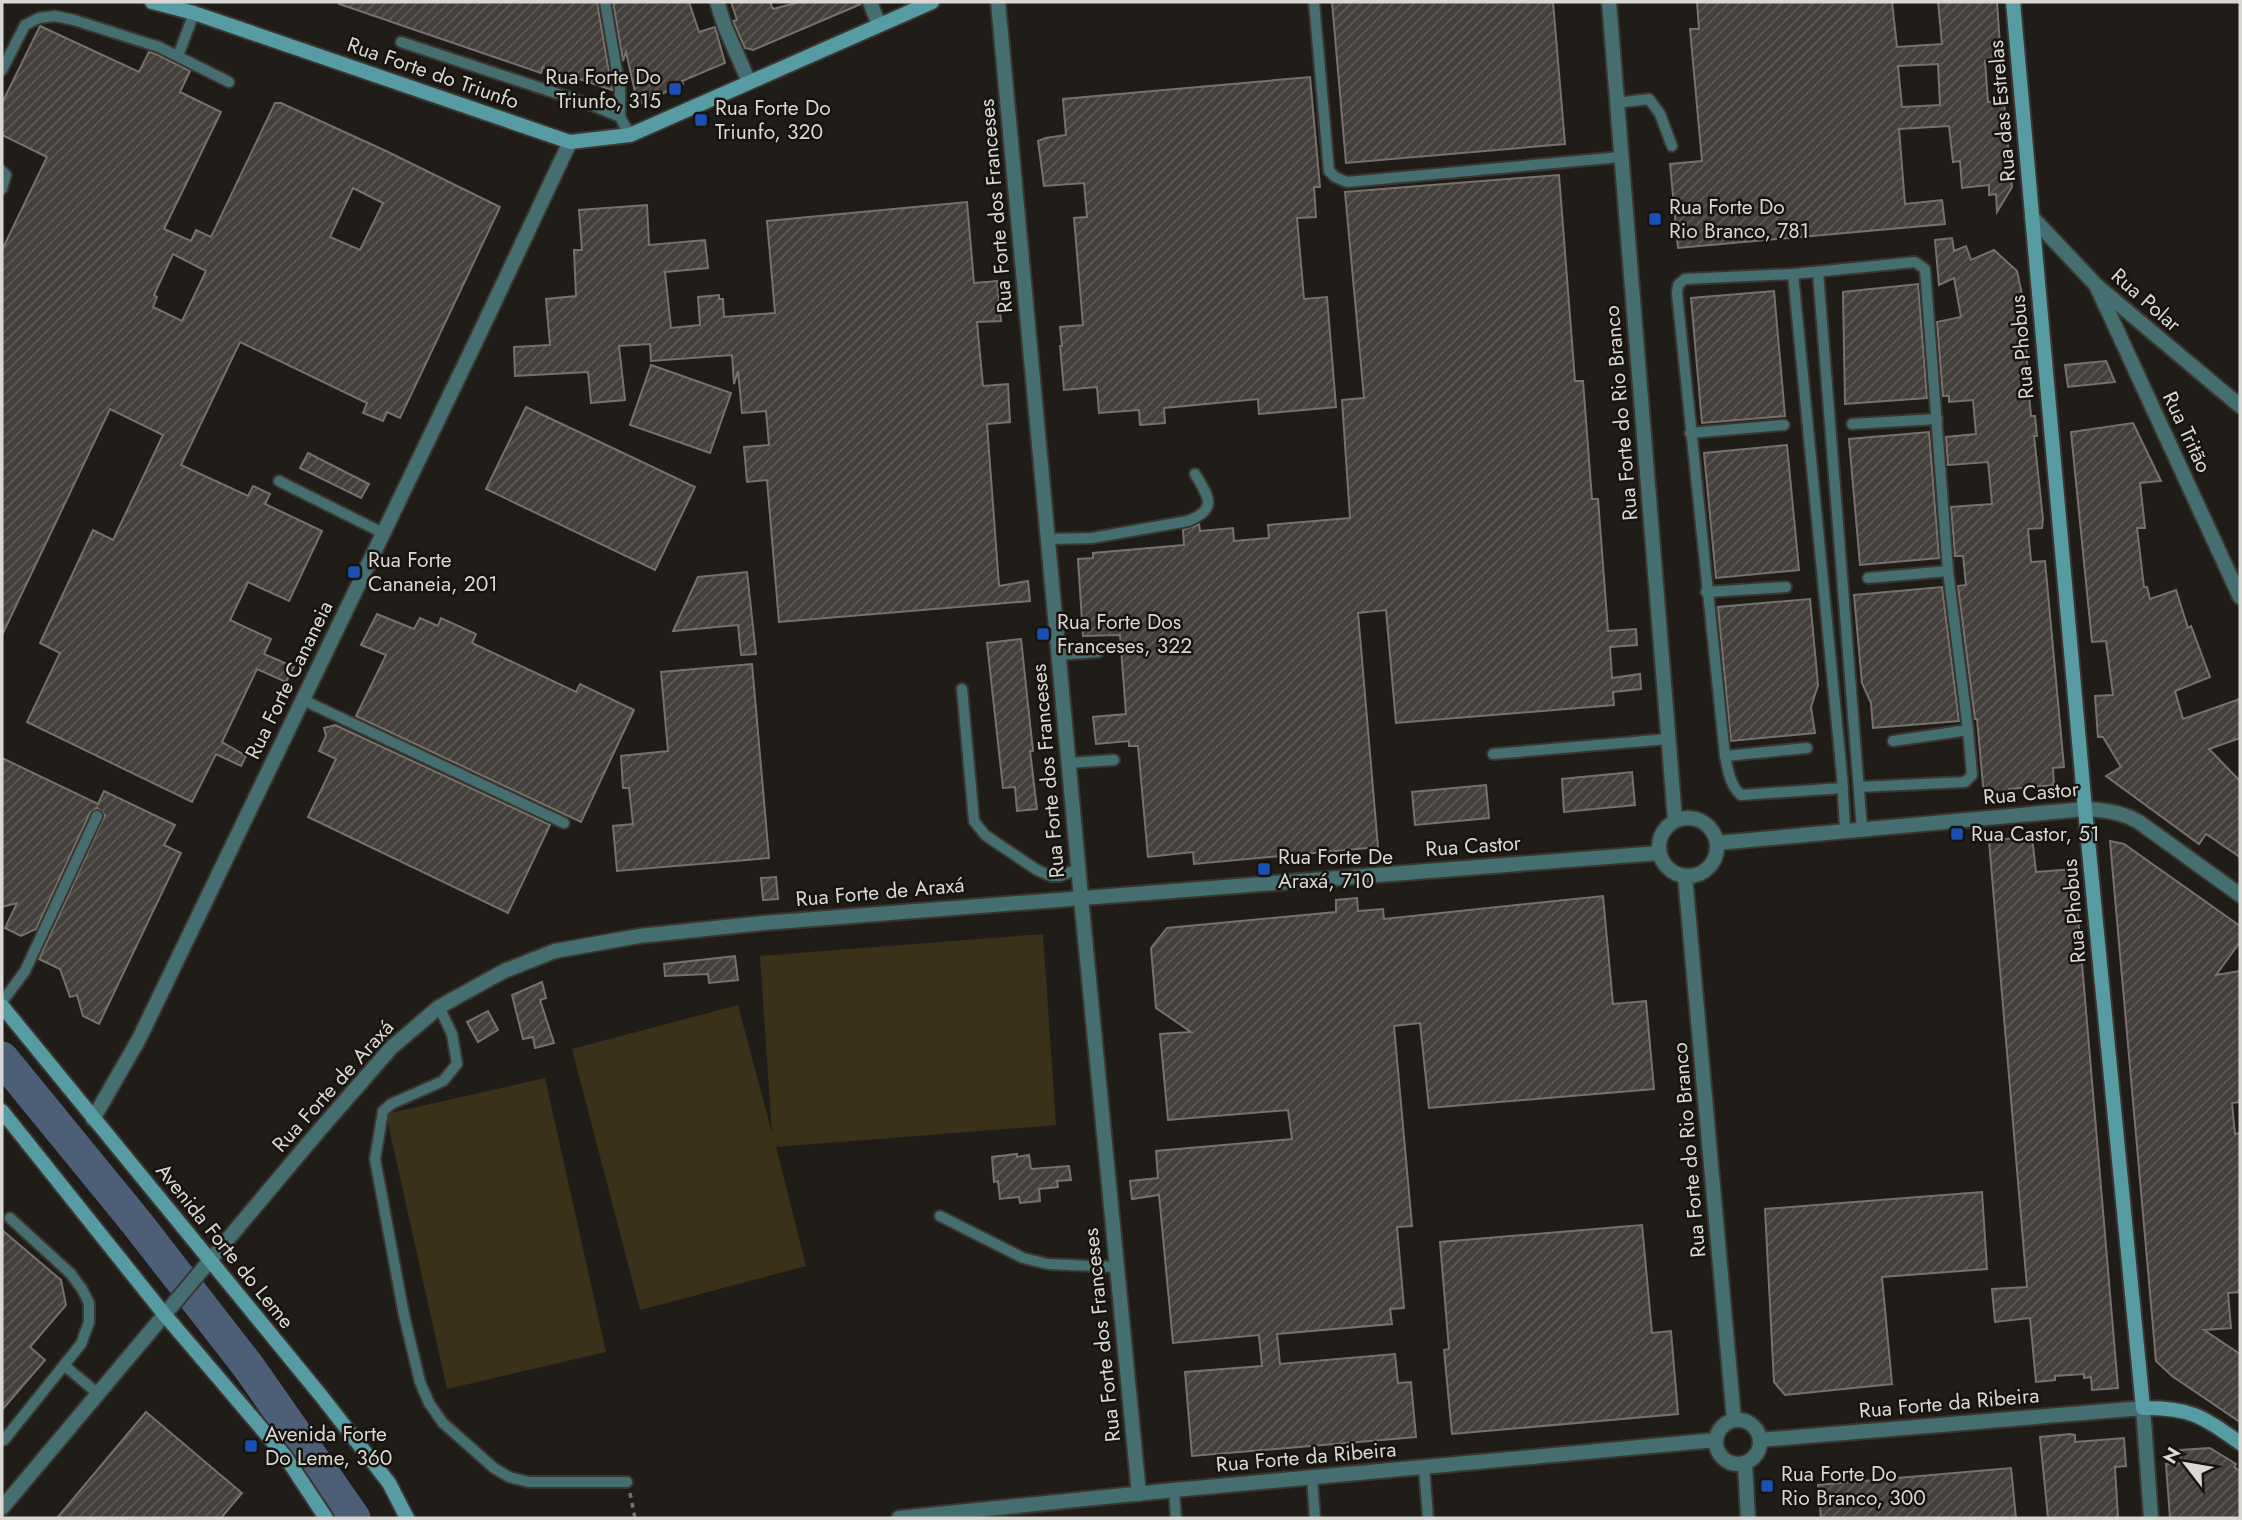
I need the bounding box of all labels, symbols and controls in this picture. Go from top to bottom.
street label: Rua Forte do Triunfo [343,30,523,116]
street label: Rua das Estrelas [1981,39,2023,183]
place label: Rua Forte Do Triunfo, 315 [545,62,661,116]
marker: Rua Forte Do Triunfo, 315 [667,81,683,97]
place label: Rua Forte Do Triunfo, 320 [715,93,831,147]
street label: Rua Forte dos Franceses [972,98,1020,314]
marker: Rua Forte Do Triunfo, 320 [693,112,709,128]
place label: Rua Forte Do Rio Branco, 781 [1669,192,1809,246]
marker: Rua Forte Do Rio Branco, 781 [1647,211,1663,227]
street label: Rua Polar [2105,261,2188,339]
street label: Rua Phobus [2002,294,2042,400]
street label: Rua Forte do Rio Branco [1597,304,1645,522]
street label: Rua Tritão [2155,386,2219,478]
place label: Rua Forte Cananeia, 201 [368,545,498,599]
marker: Rua Forte Cananeia, 201 [346,564,362,580]
street label: Rua Forte Cananeia [238,596,340,764]
place label: Rua Forte Dos Franceses, 322 [1057,607,1192,661]
marker: Rua Forte Dos Franceses, 322 [1035,626,1051,642]
street label: Rua Forte dos Franceses [1024,663,1072,879]
street label: Rua Castor [1982,774,2081,812]
place label: Rua Castor, 51 [1971,819,2100,849]
marker: Rua Castor, 51 [1949,826,1965,842]
street label: Rua Castor [1424,828,1523,864]
place label: Rua Forte De Araxá, 710 [1278,842,1393,896]
street label: Rua Phobus [2054,858,2094,964]
marker: Rua Forte De Araxá, 710 [1256,861,1272,877]
street label: Rua Forte de Araxá [794,870,966,914]
street label: Rua Forte de Araxá [265,1013,401,1159]
street label: Rua Forte do Rio Branco [1665,1041,1713,1259]
street label: Avenida Forte do Leme [149,1157,301,1335]
street label: Rua Forte dos Franceses [1076,1226,1128,1444]
street label: Rua Forte da Ribeira [1858,1380,2040,1426]
place label: Avenida Forte Do Leme, 360 [265,1419,392,1473]
north arrow [2151,1429,2221,1499]
street label: Rua Forte da Ribeira [1215,1434,1397,1480]
marker: Avenida Forte Do Leme, 360 [243,1438,259,1454]
text: N [2156,1442,2187,1469]
place label: Rua Forte Do Rio Branco, 300 [1781,1459,1926,1513]
marker: Rua Forte Do Rio Branco, 300 [1759,1478,1775,1494]

